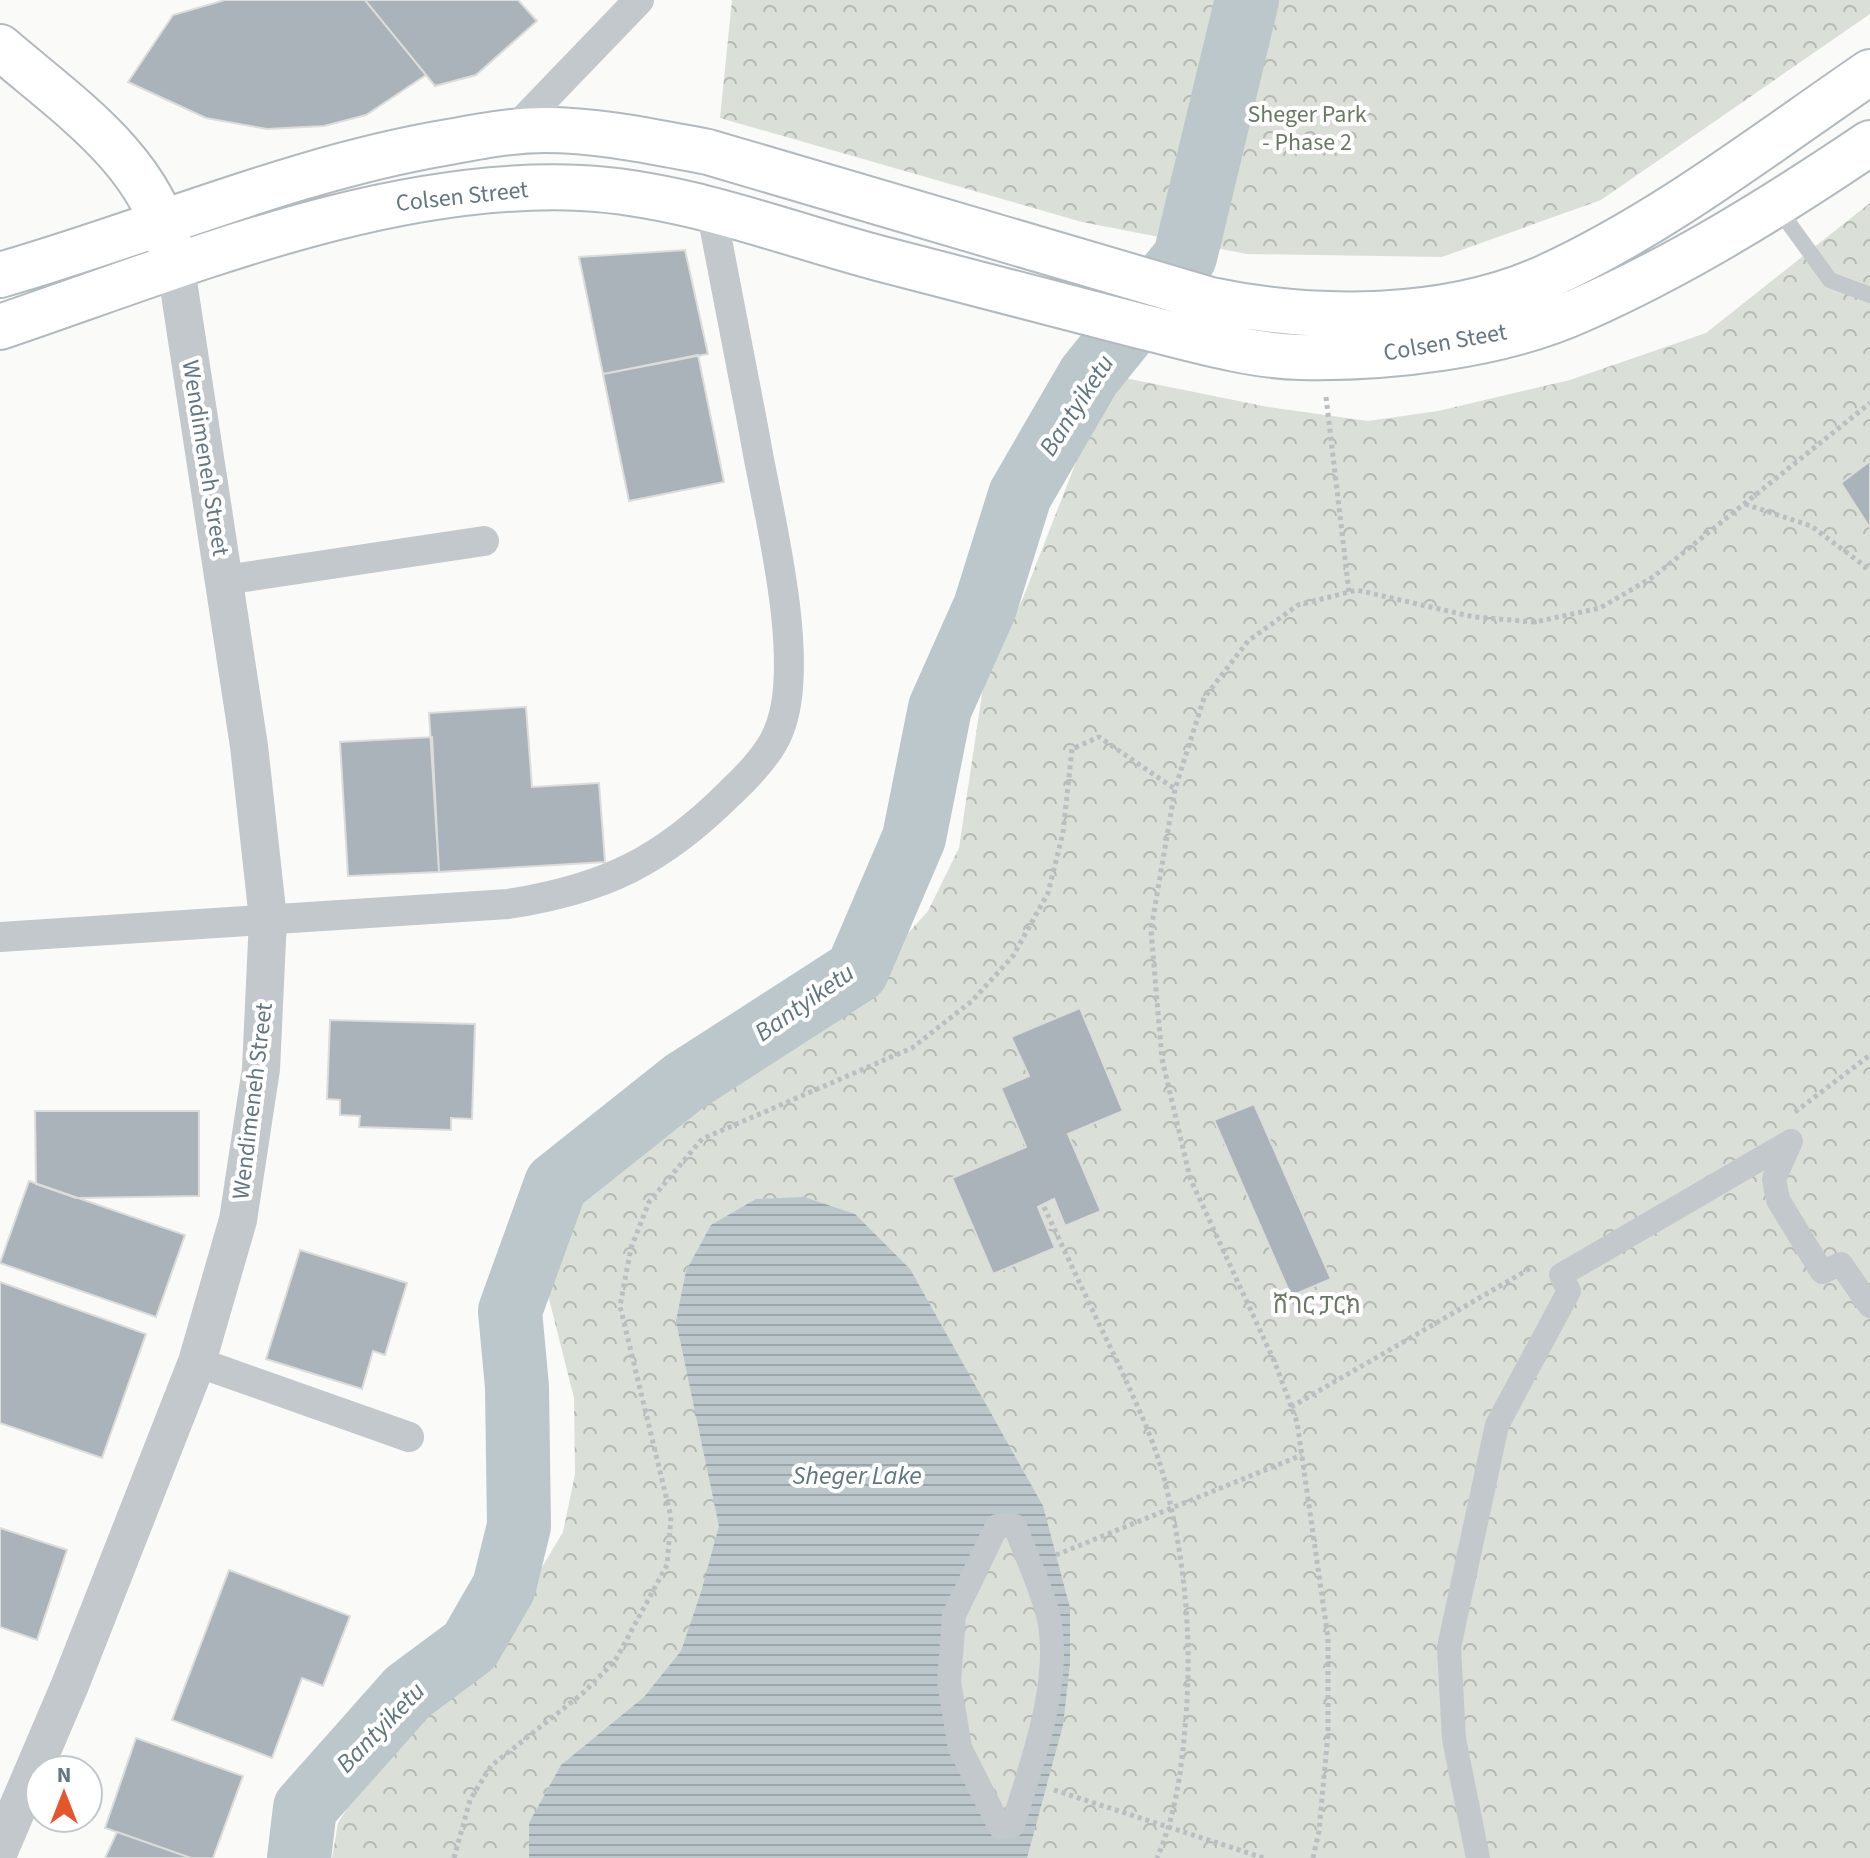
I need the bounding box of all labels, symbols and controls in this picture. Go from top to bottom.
park label: Sheger Park - Phase 2 [1247,97,1367,160]
street label: Colsen Street [394,172,530,221]
street label: Colsen Steet [1381,314,1509,371]
water label: Bantyiketu [1030,347,1123,463]
street label: Wendimeneh Street [173,358,238,559]
water label: Bantyiketu [747,954,862,1050]
street label: Wendimeneh Street [223,1001,282,1201]
park label: ሸገር ፓርክ [1273,1288,1361,1323]
water label: Sheger Lake [792,1457,922,1494]
water label: Bantyiketu [327,1673,433,1781]
north arrow [24,1754,104,1834]
text: N [57,1759,71,1791]

